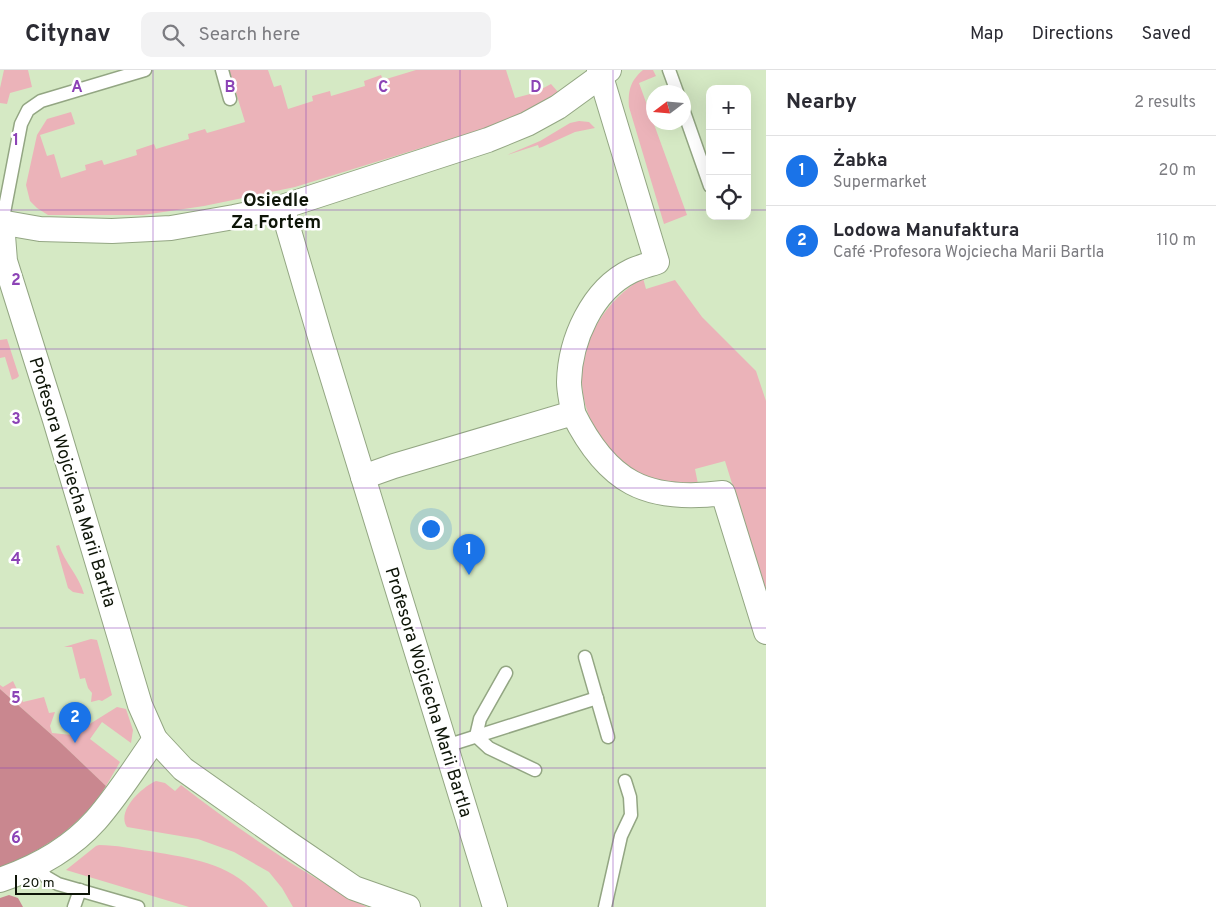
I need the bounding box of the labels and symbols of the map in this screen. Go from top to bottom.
text: A [71,78,83,98]
text: B [224,78,236,98]
text: C [378,78,388,98]
text: D [530,78,542,98]
north arrow [646,85,691,130]
text: 1 [13,131,19,151]
district label: Osiedle Za Fortem [231,189,321,235]
text: 2 [11,271,21,291]
street label: Profesora Wojciecha Marii Bartla [23,355,121,610]
text: 3 [11,410,21,430]
your location [418,516,444,542]
pin: 1 [453,534,485,575]
text: 4 [11,550,21,570]
street label: Profesora Wojciecha Marii Bartla [379,565,477,820]
text: 5 [11,689,21,709]
pin: 2 [59,702,91,743]
text: 6 [11,829,21,849]
scale bar [15,872,90,895]

